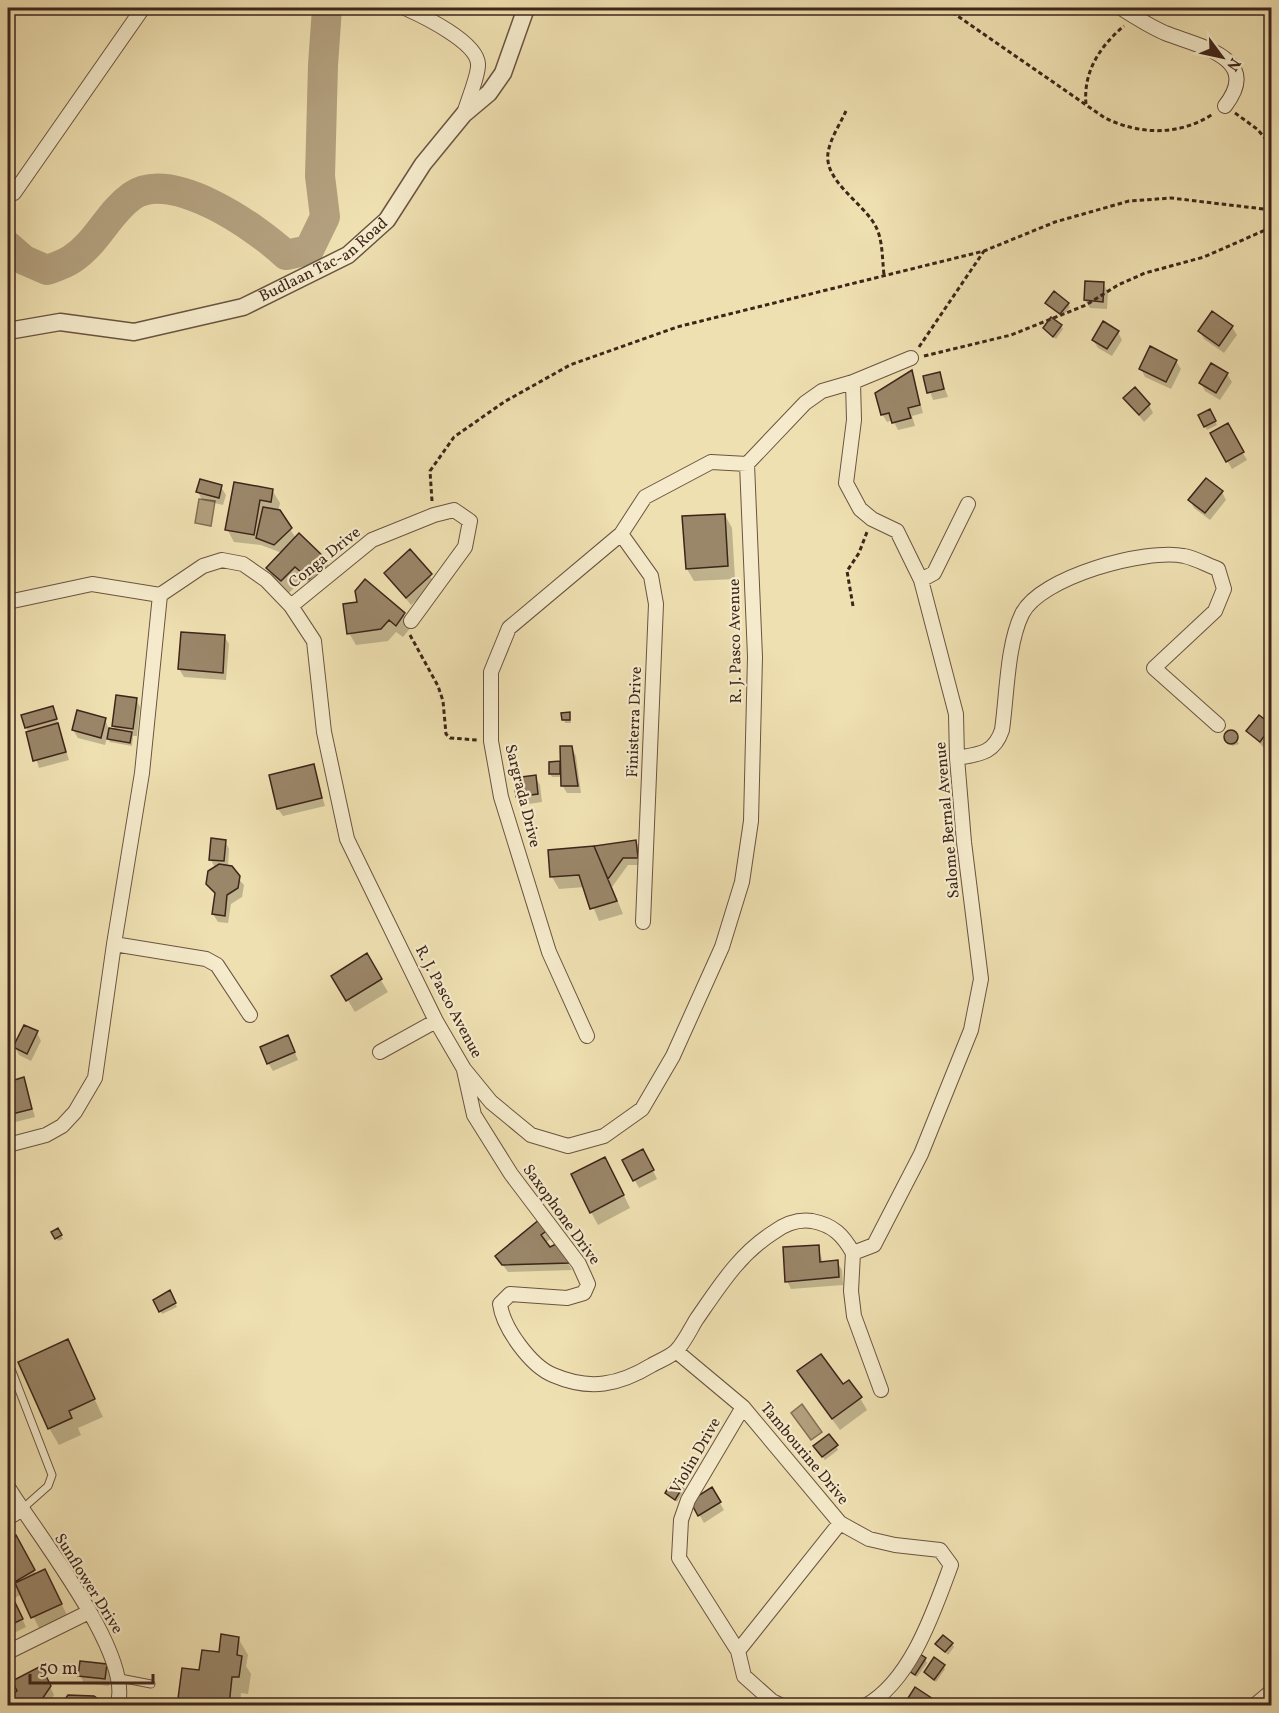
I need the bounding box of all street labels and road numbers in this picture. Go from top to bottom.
street label: Budlaan Tac-an Road [256,213,393,308]
street label: Conga Drive [284,522,366,594]
street label: R. J. Pasco Avenue [724,578,748,704]
street label: Finisterra Drive [622,666,648,778]
street label: Salome Bernal Avenue [930,741,966,899]
street label: Sargrada Drive [499,742,545,850]
street label: R. J. Pasco Avenue [409,942,487,1062]
street label: Saxophone Drive [517,1160,605,1270]
street label: Tambourine Drive [755,1398,853,1510]
street label: Violin Drive [665,1414,727,1498]
street label: Sunflower Drive [48,1530,128,1638]

